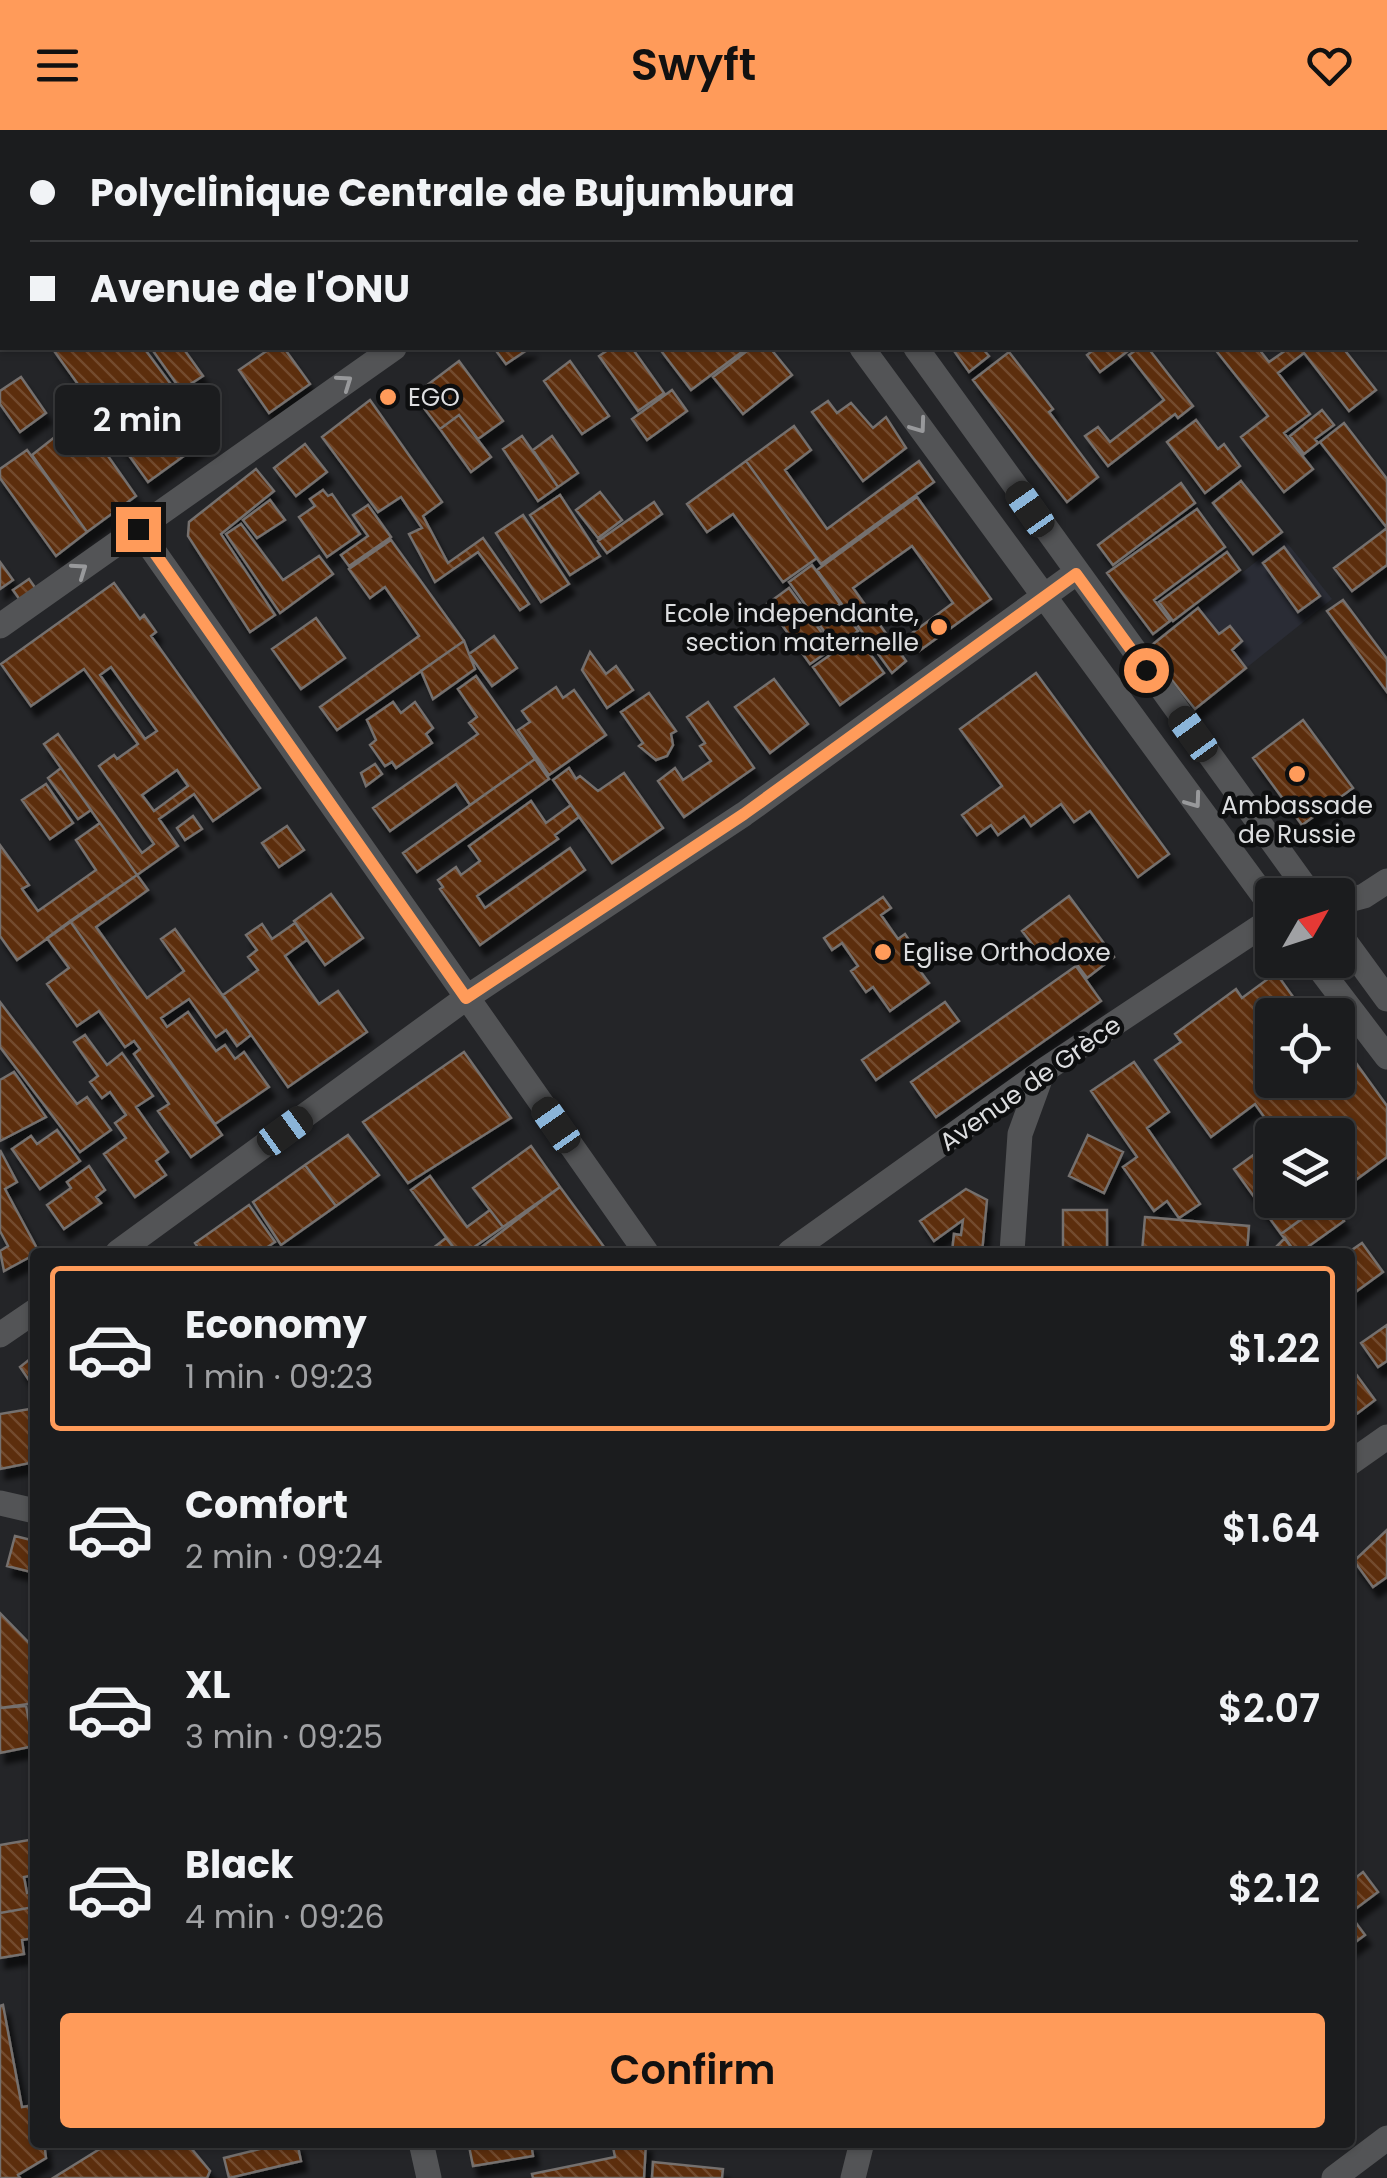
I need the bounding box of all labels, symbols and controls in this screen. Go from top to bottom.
text: Swyft [631,33,756,96]
icon: menu [30,38,85,93]
icon: heart [1302,38,1357,93]
text: Polyclinique Centrale de Bujumbura [90,166,795,219]
text: Avenue de l'ONU [90,262,410,315]
one-way arrow [334,376,352,394]
place label: EGO [408,380,460,415]
callout: 2 min [56,384,220,454]
marker: EGO [377,386,399,408]
text: 2 min [93,397,182,442]
one-way arrow [907,415,925,433]
car [1001,476,1059,542]
route end [116,507,161,552]
one-way arrow [68,564,87,582]
place label: Ecole independante, section maternelle [664,596,919,660]
marker: Ecole independante, section maternelle [928,616,950,638]
route start [1124,648,1169,693]
car [1163,701,1223,767]
marker: Ambassade de Russie [1286,763,1308,785]
place label: Ambassade de Russie [1221,788,1373,852]
one-way arrow [1183,790,1200,808]
north arrow [1255,878,1355,978]
map controls [1255,878,1355,1218]
place label: Eglise Orthodoxe [903,935,1111,970]
marker: Eglise Orthodoxe [872,941,894,963]
button: locate [1255,998,1355,1098]
street label: Avenue de Grèce [932,1008,1128,1159]
car [527,1092,585,1158]
car [252,1101,318,1161]
button: layers [1255,1118,1355,1218]
text: Economy [185,1298,367,1351]
icon: car [65,1304,155,1394]
text: $1.22 [1228,1322,1320,1375]
text: 1 min · 09:23 [185,1354,373,1399]
text: Comfort [185,1478,348,1531]
icon: car [65,1484,155,1574]
text: $1.64 [1222,1502,1320,1555]
text: 2 min · 09:24 [185,1534,383,1579]
text: XL [185,1658,230,1711]
icon: car [65,1664,155,1754]
text: $2.07 [1218,1682,1320,1735]
text: 3 min · 09:25 [185,1714,383,1759]
text: Black [185,1838,294,1891]
icon: car [65,1844,155,1934]
text: $2.12 [1228,1862,1320,1915]
text: 4 min · 09:26 [185,1894,385,1939]
button: Confirm [60,2013,1325,2128]

